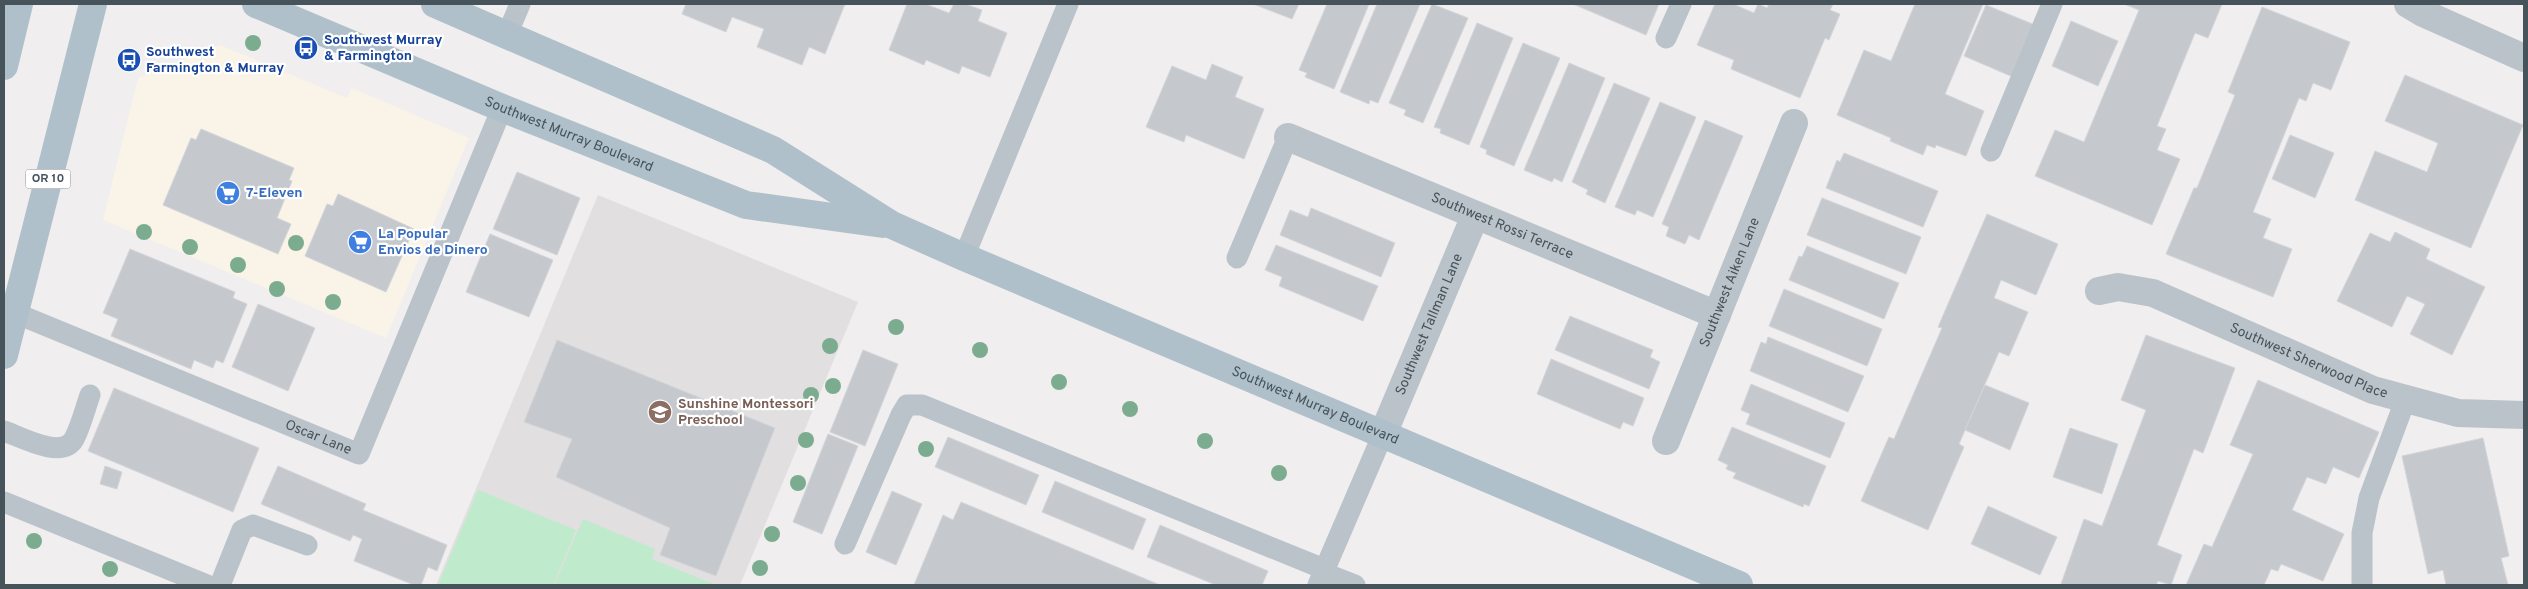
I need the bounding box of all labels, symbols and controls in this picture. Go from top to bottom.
place label: Southwest Murray & Farmington [324,32,442,65]
bus stop icon: Southwest Murray & Farmington [293,35,319,61]
place label: Southwest Farmington & Murray [146,44,284,77]
bus stop icon: Southwest Farmington & Murray [116,47,142,73]
street label: Southwest Murray Boulevard [482,93,656,176]
road number: OR 10 [26,170,70,188]
supermarket icon: 7-Eleven [215,180,241,206]
place label: 7-Eleven [246,185,303,202]
street label: Southwest Rossi Terrace [1429,189,1576,263]
street label: Southwest Aiken Lane [1696,215,1764,350]
place label: La Popular Envios de Dinero [378,226,488,259]
supermarket icon: La Popular Envios de Dinero [347,229,373,255]
street label: Southwest Tallman Lane [1392,251,1467,398]
street label: Southwest Sherwood Place [2227,319,2390,402]
street label: Southwest Murray Boulevard [1229,363,1401,449]
place label: Sunshine Montessori Preschool [678,396,813,429]
school or university icon: Sunshine Montessori Preschool [647,399,673,425]
street label: Oscar Lane [283,416,354,459]

